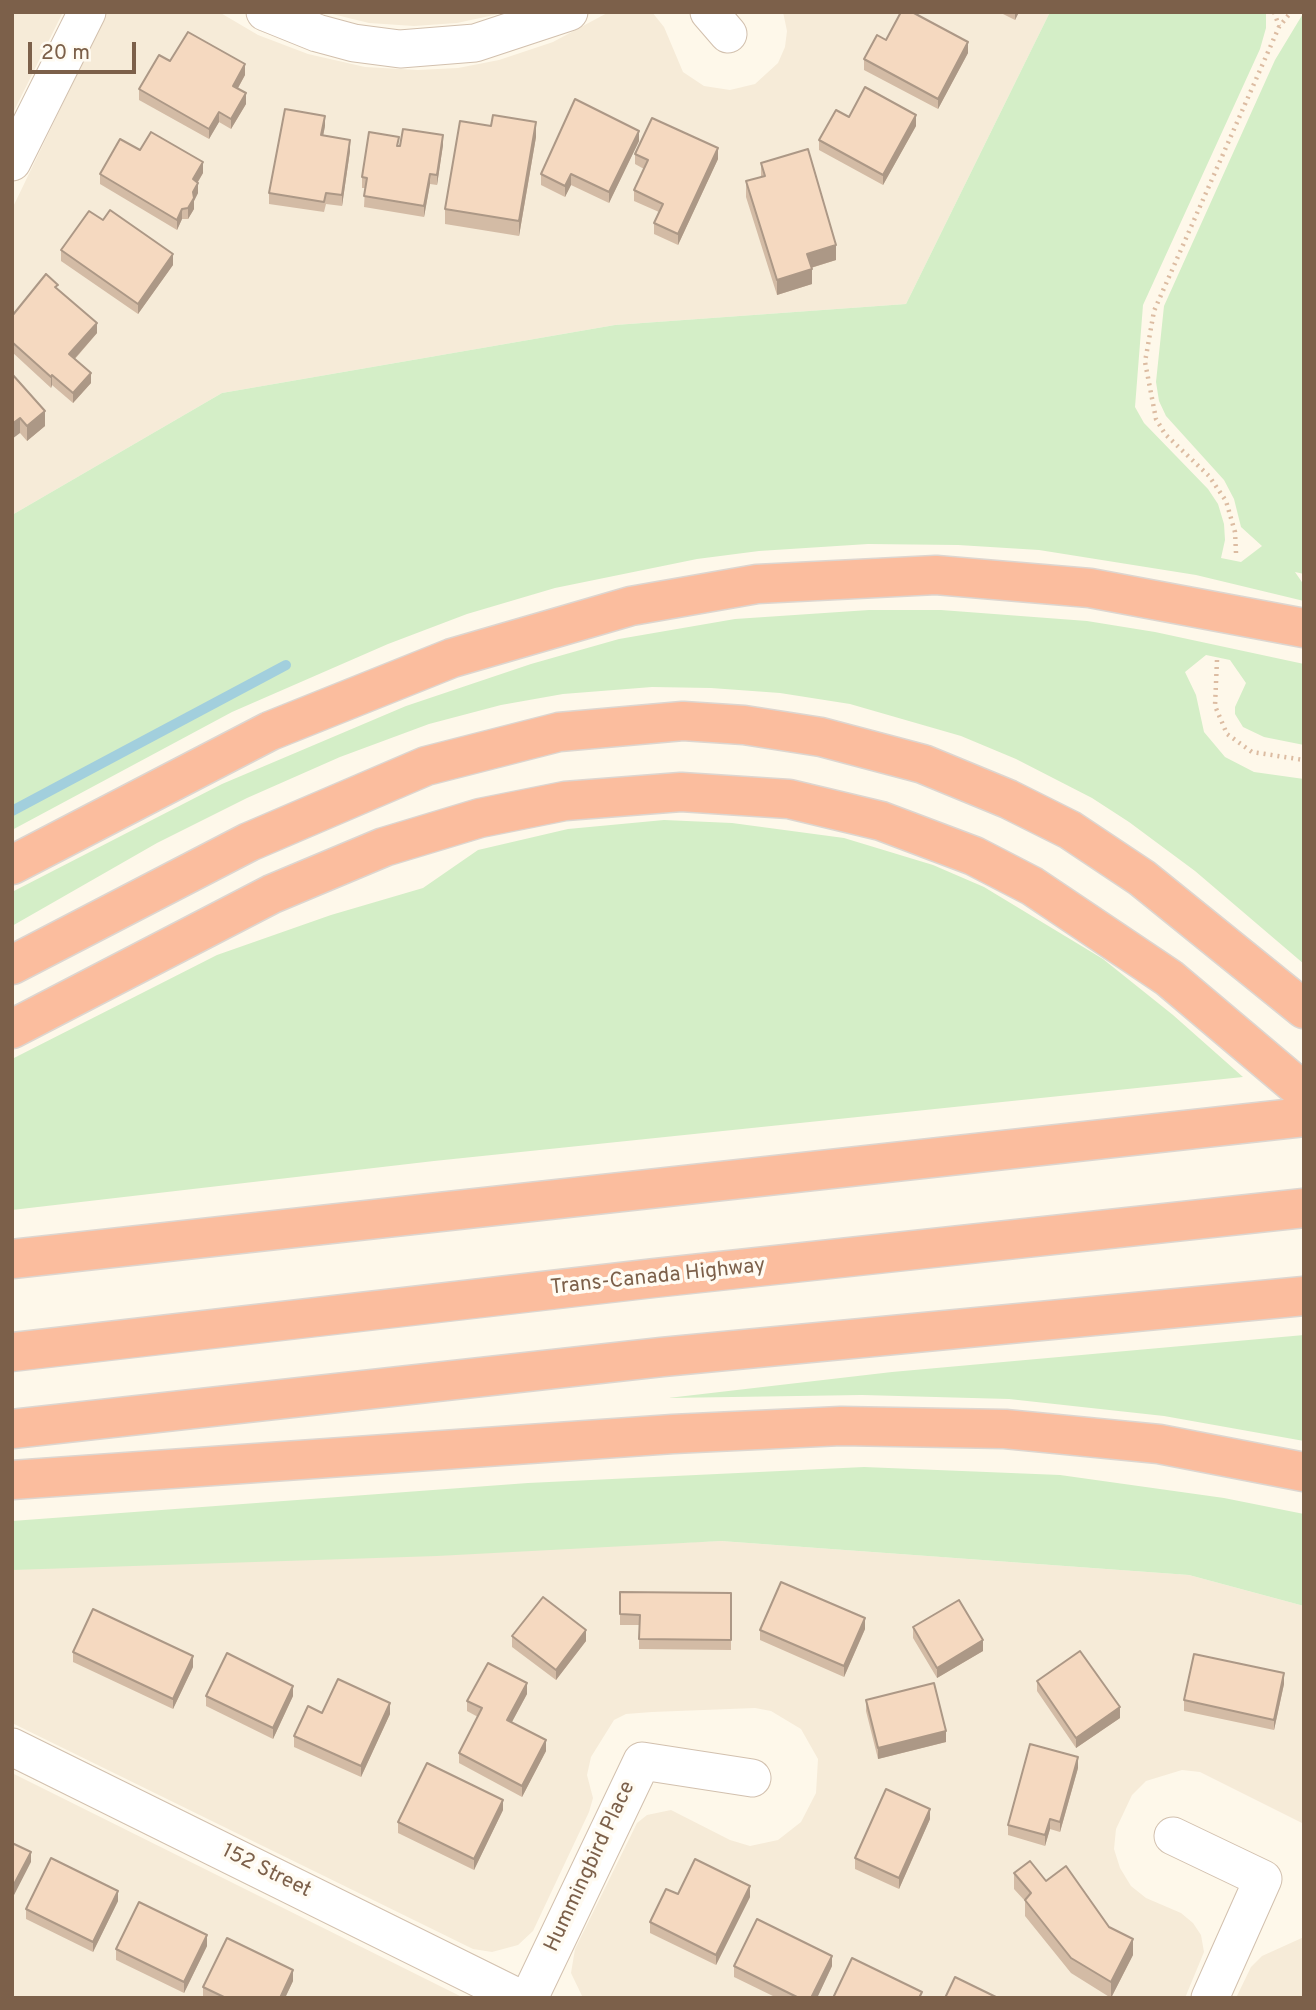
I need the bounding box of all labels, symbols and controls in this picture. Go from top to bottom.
scale bar [32,28,140,72]
text: 20 m [41,40,90,67]
street label: Trans-Canada Highway [549,1254,767,1302]
street label: Hummingbird Place [540,1778,642,1956]
street label: 152 Street [217,1840,315,1904]

